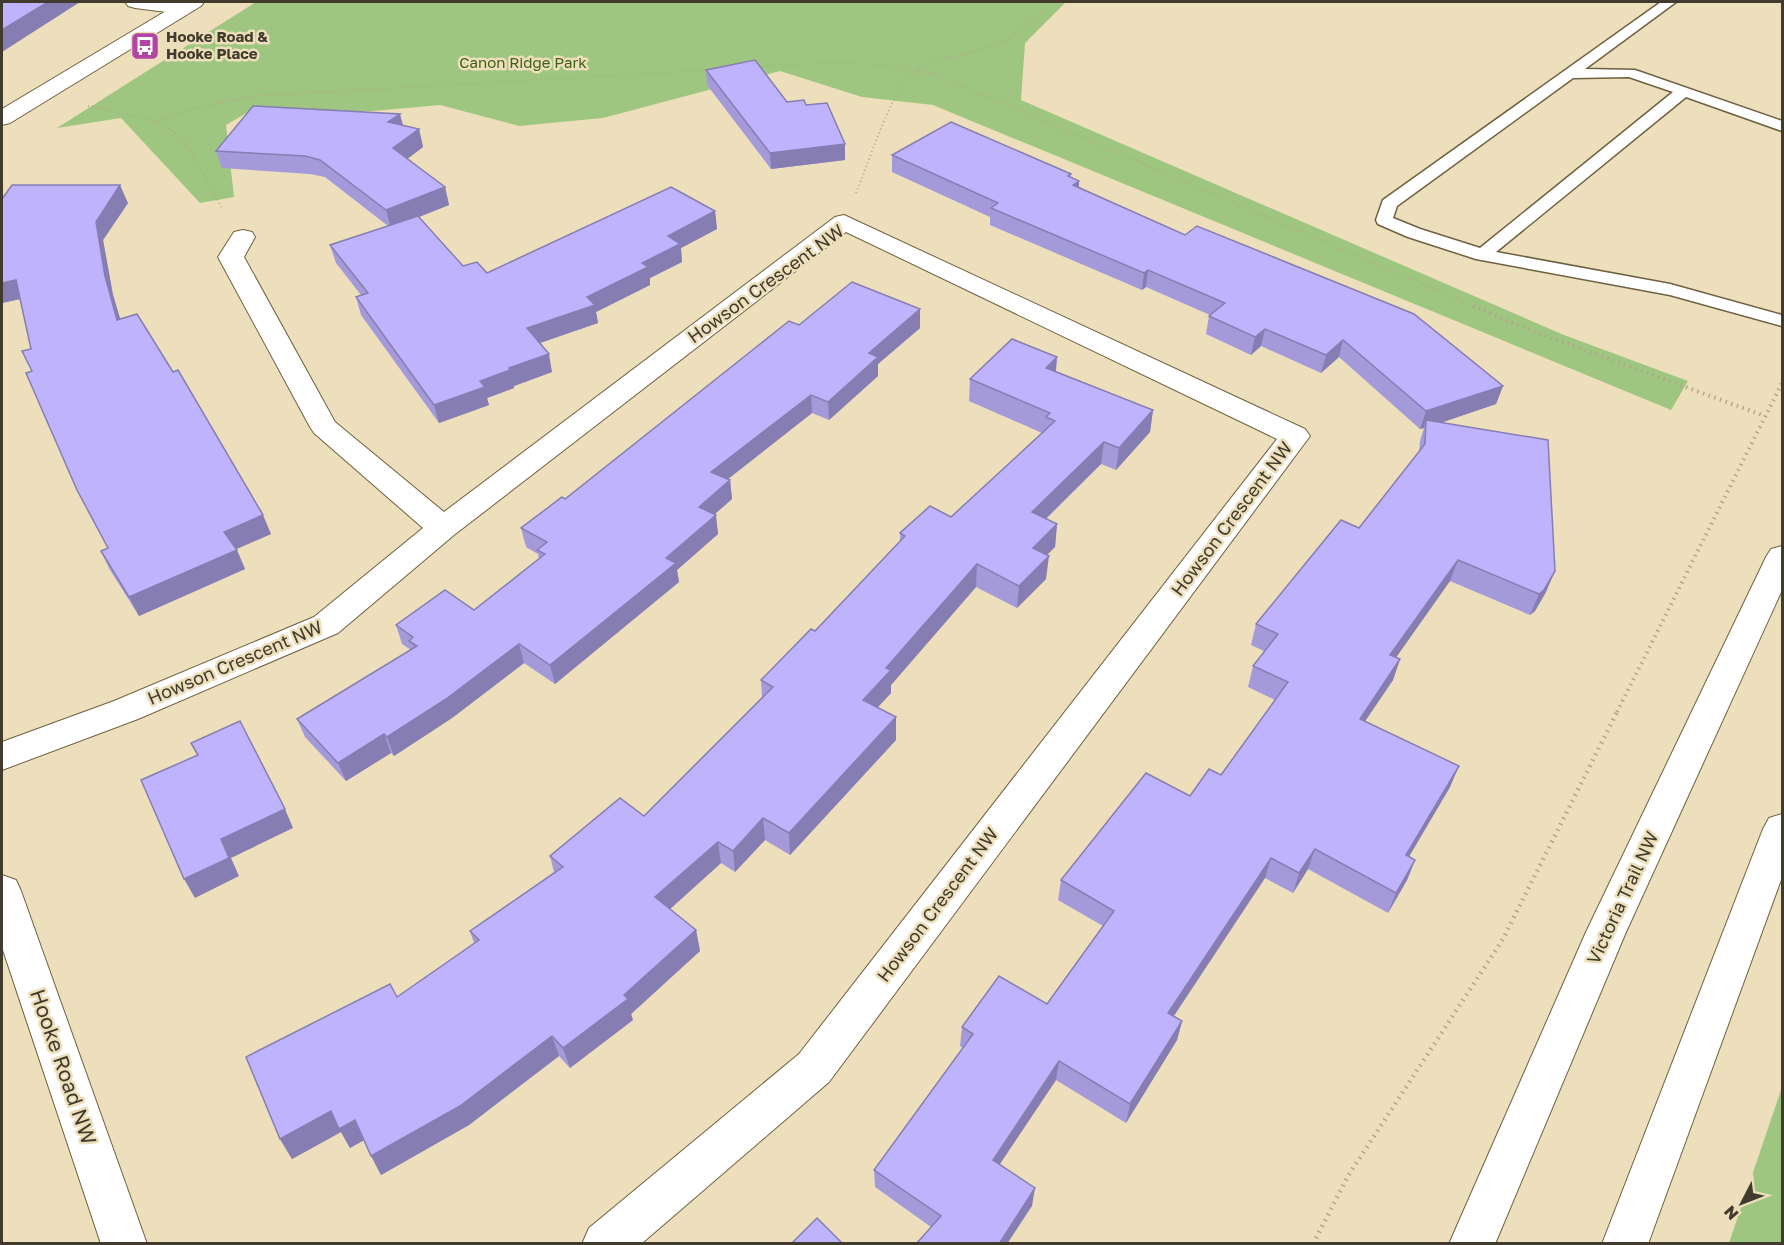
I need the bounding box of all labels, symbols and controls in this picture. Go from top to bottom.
place label: Hooke Road & Hooke Place [166,27,268,62]
bus stop icon: Hooke Road & Hooke Place [129,30,161,62]
park label: Canon Ridge Park [459,53,587,71]
street label: Howson Crescent NW [683,219,848,347]
street label: Howson Crescent NW [1166,437,1296,600]
street label: Howson Crescent NW [144,615,325,709]
street label: Howson Crescent NW [872,823,1002,986]
street label: Victoria Trail NW [1582,828,1662,967]
street label: Hooke Road NW [25,985,103,1148]
north arrow [1712,1173,1772,1233]
text: N [1719,1202,1742,1224]

